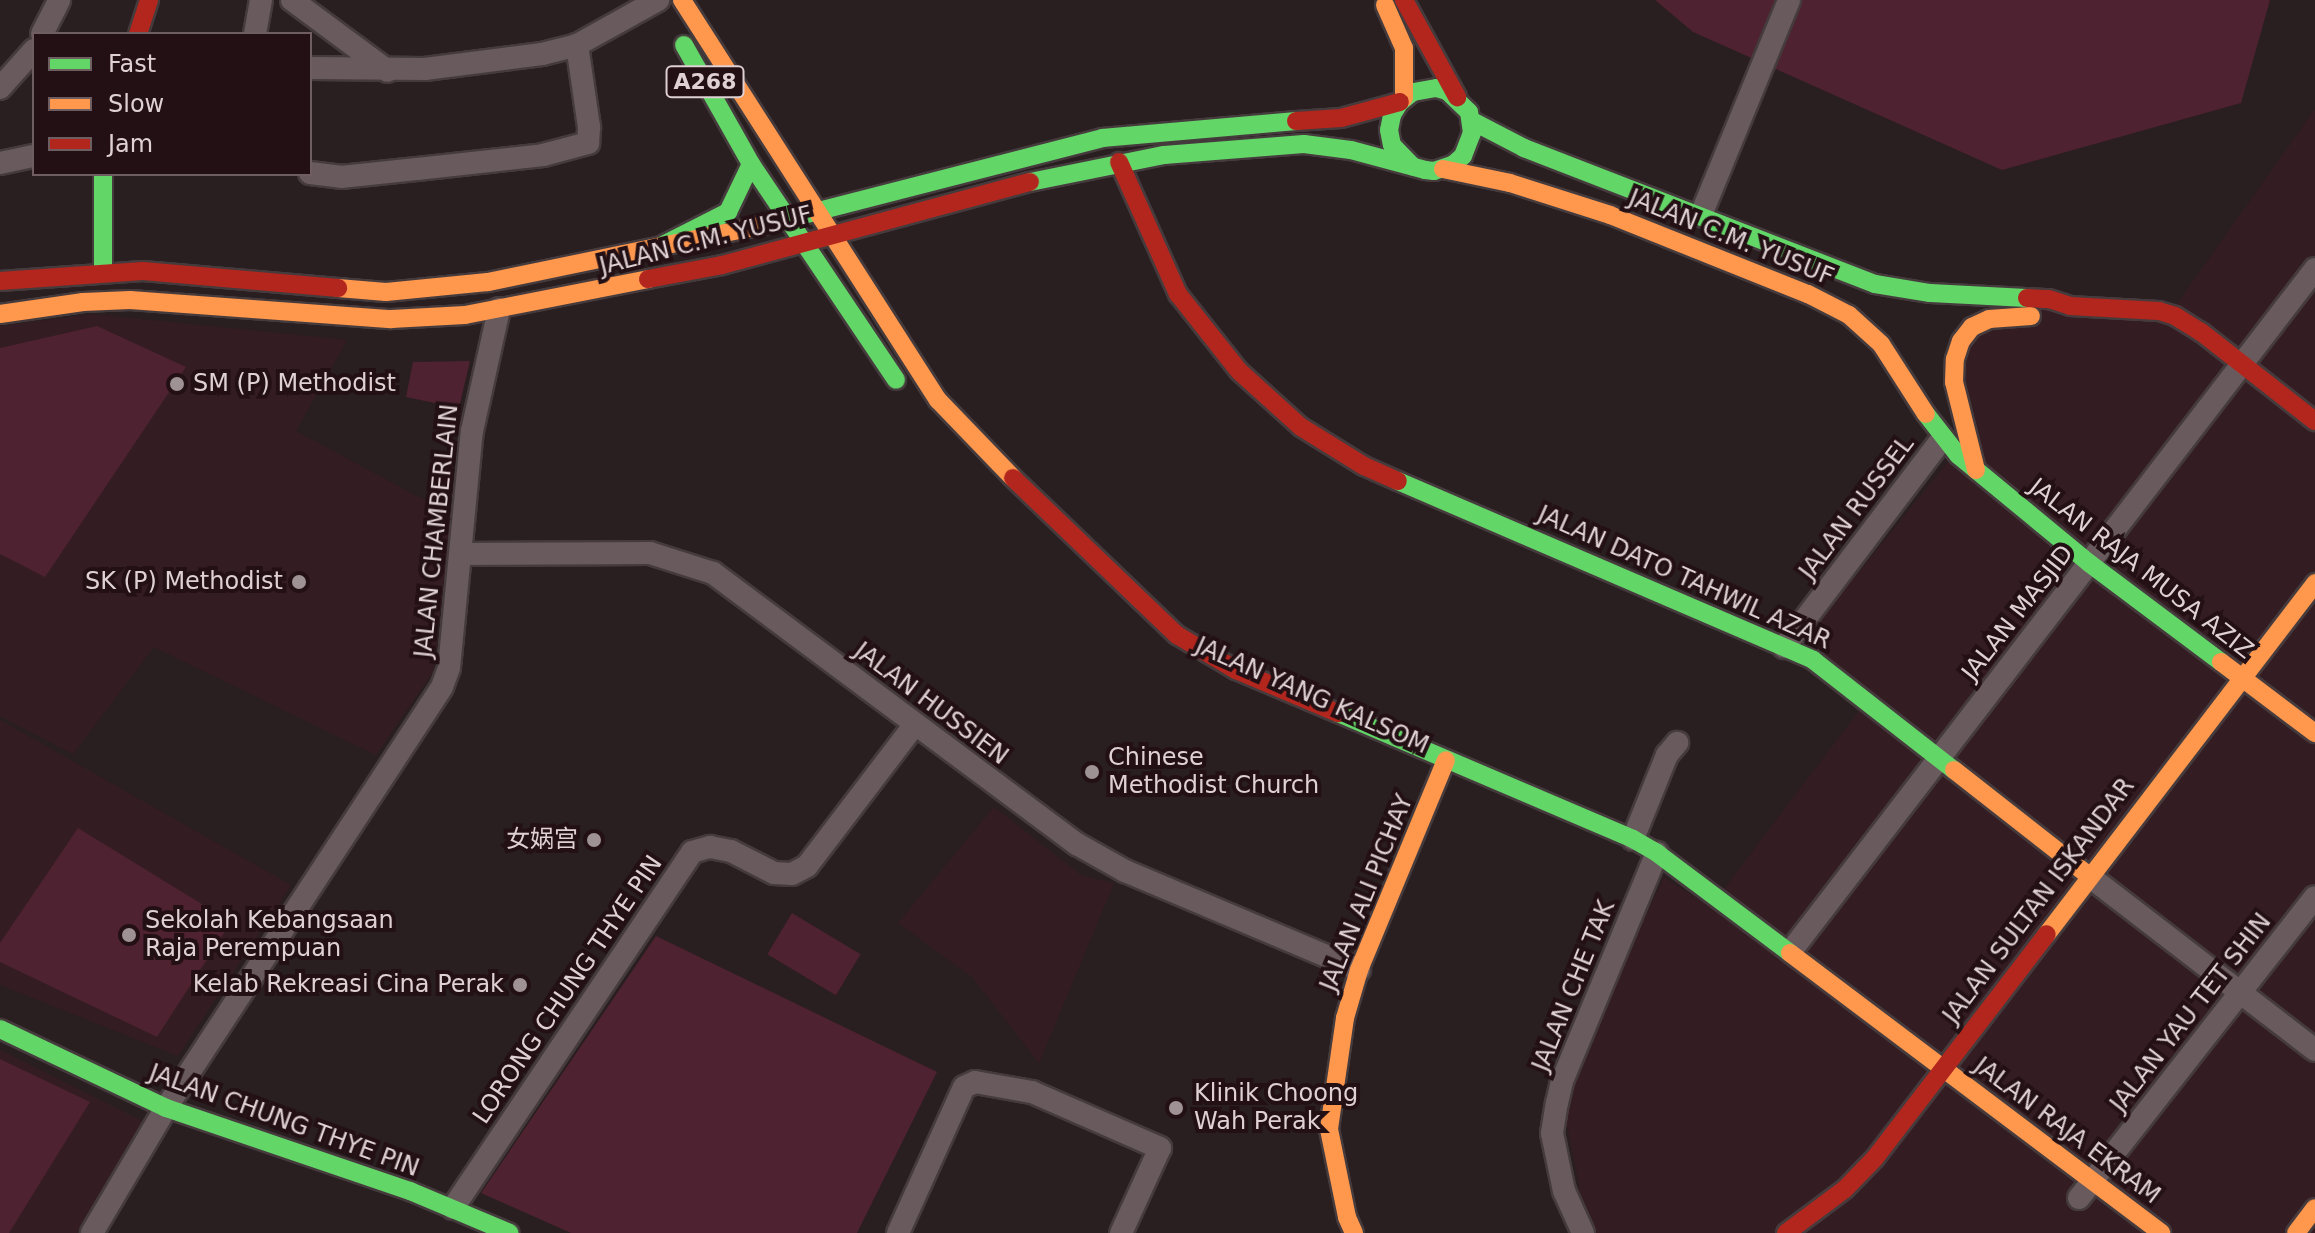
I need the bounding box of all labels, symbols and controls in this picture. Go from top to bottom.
legend [32,32,312,176]
text: Fast [108,50,156,78]
road number: A268 [665,64,745,100]
text: Slow [108,90,164,118]
text: Jam [108,130,153,158]
street label: JALAN C.M. YUSUF [1624,184,1838,292]
street label: JALAN C.M. YUSUF [597,201,815,281]
place label: SM (P) Methodist [193,370,396,398]
marker: SM (P) Methodist [168,375,186,393]
street label: JALAN CHAMBERLAIN [409,403,465,659]
street label: JALAN RUSSEL [1794,431,1920,585]
street label: JALAN RAJA MUSA AZIZ [2023,473,2259,665]
street label: JALAN DATO TAHWIL AZAR [1533,500,1835,656]
street label: JALAN MASJID [1956,540,2080,686]
place label: SK (P) Methodist [85,568,283,596]
marker: SK (P) Methodist [290,573,308,591]
street label: JALAN YANG KALSOM [1191,632,1433,760]
street label: JALAN HUSSIEN [848,637,1014,771]
place label: Chinese Methodist Church [1108,744,1319,800]
marker: Chinese Methodist Church [1083,763,1101,781]
street label: JALAN SULTAN ISKANDAR [1937,773,2141,1029]
street label: JALAN ALI PICHAY [1314,791,1420,995]
place label: 女娲宫 [506,826,578,854]
marker: 女娲宫 [585,831,603,849]
street label: LORONG CHUNG THYE PIN [467,850,669,1130]
street label: JALAN CHE TAK [1527,896,1621,1076]
place label: Sekolah Kebangsaan Raja Perempuan [145,907,394,963]
street label: JALAN YAU TET SHIN [2105,908,2277,1118]
marker: Sekolah Kebangsaan Raja Perempuan [120,926,138,944]
place label: Kelab Rekreasi Cina Perak [193,971,504,999]
marker: Kelab Rekreasi Cina Perak [511,976,529,994]
street label: JALAN RAJA EKRAM [1968,1052,2166,1210]
street label: JALAN CHUNG THYE PIN [145,1059,423,1183]
place label: Klinik Choong Wah Perak [1194,1080,1358,1136]
marker: Klinik Choong Wah Perak [1165,1097,1187,1119]

